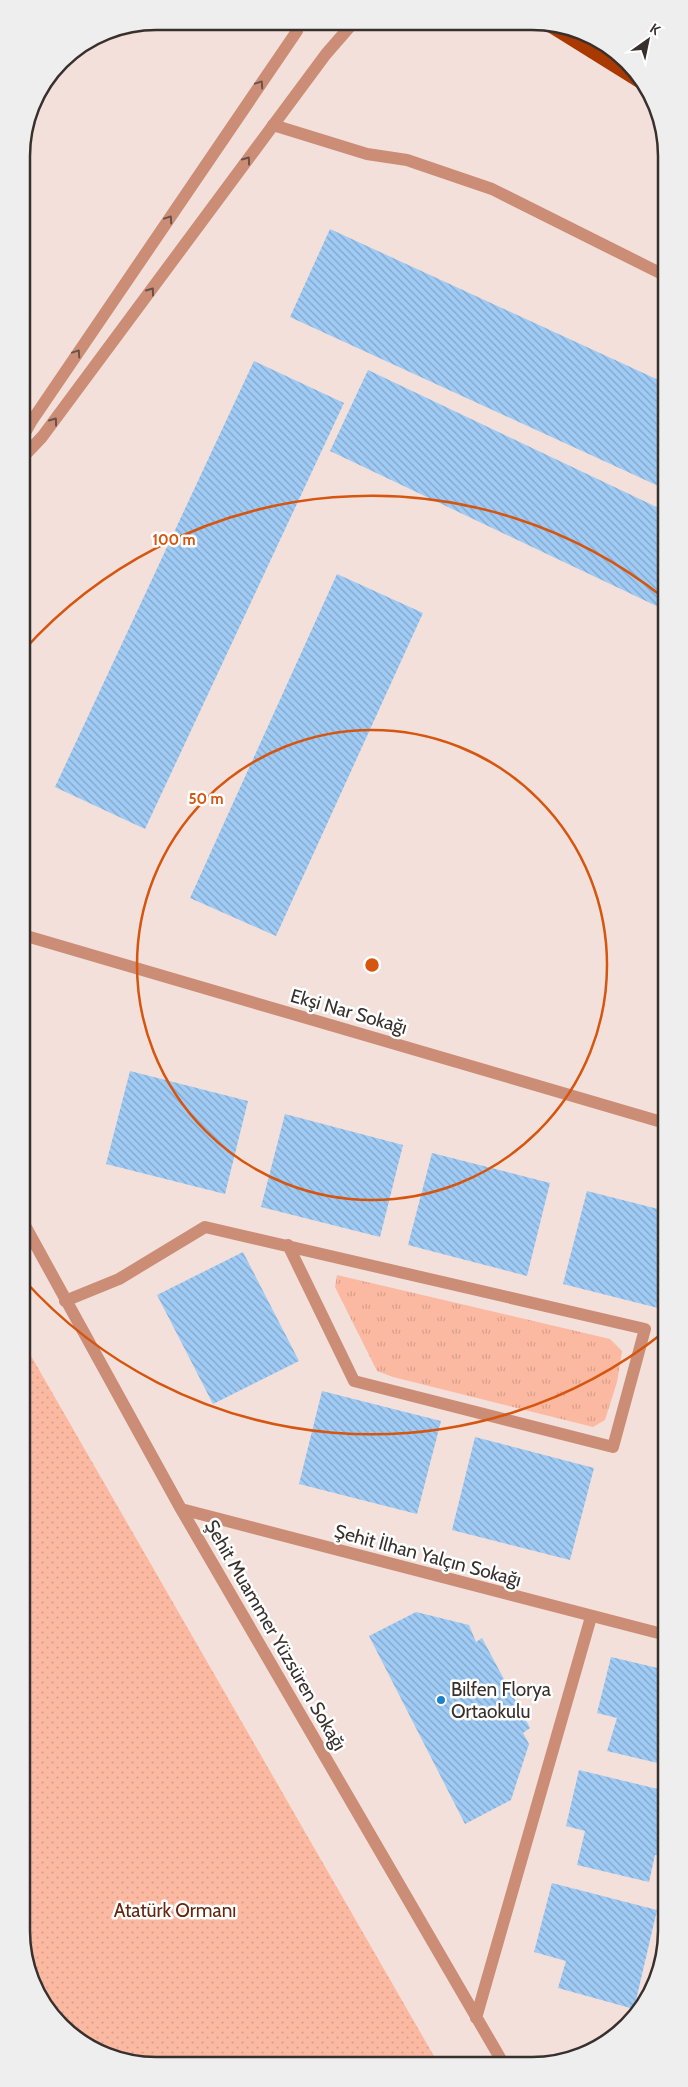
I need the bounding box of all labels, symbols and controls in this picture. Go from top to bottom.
north arrow [623,15,673,65]
text: K [646,19,664,39]
one-way arrow [254,81,263,90]
one-way arrow [241,156,250,166]
one-way arrow [163,215,172,224]
one-way arrow [145,288,153,297]
one-way arrow [71,349,81,358]
one-way arrow [48,418,57,427]
text: 100 m [152,531,196,549]
text: 50 m [188,790,224,808]
centre of rings [363,956,381,974]
street label: Ekşi Nar Sokağı [288,984,410,1039]
street label: Şehit Muammer Yüzsüren Sokağı [200,1516,351,1755]
street label: Şehit İlhan Yalçın Sokağı [332,1519,524,1592]
place label: Bilfen Florya Ortaokulu [451,1678,551,1723]
marker: Bilfen Florya Ortaokulu [435,1694,447,1706]
park label: Atatürk Ormanı [114,1899,236,1922]

